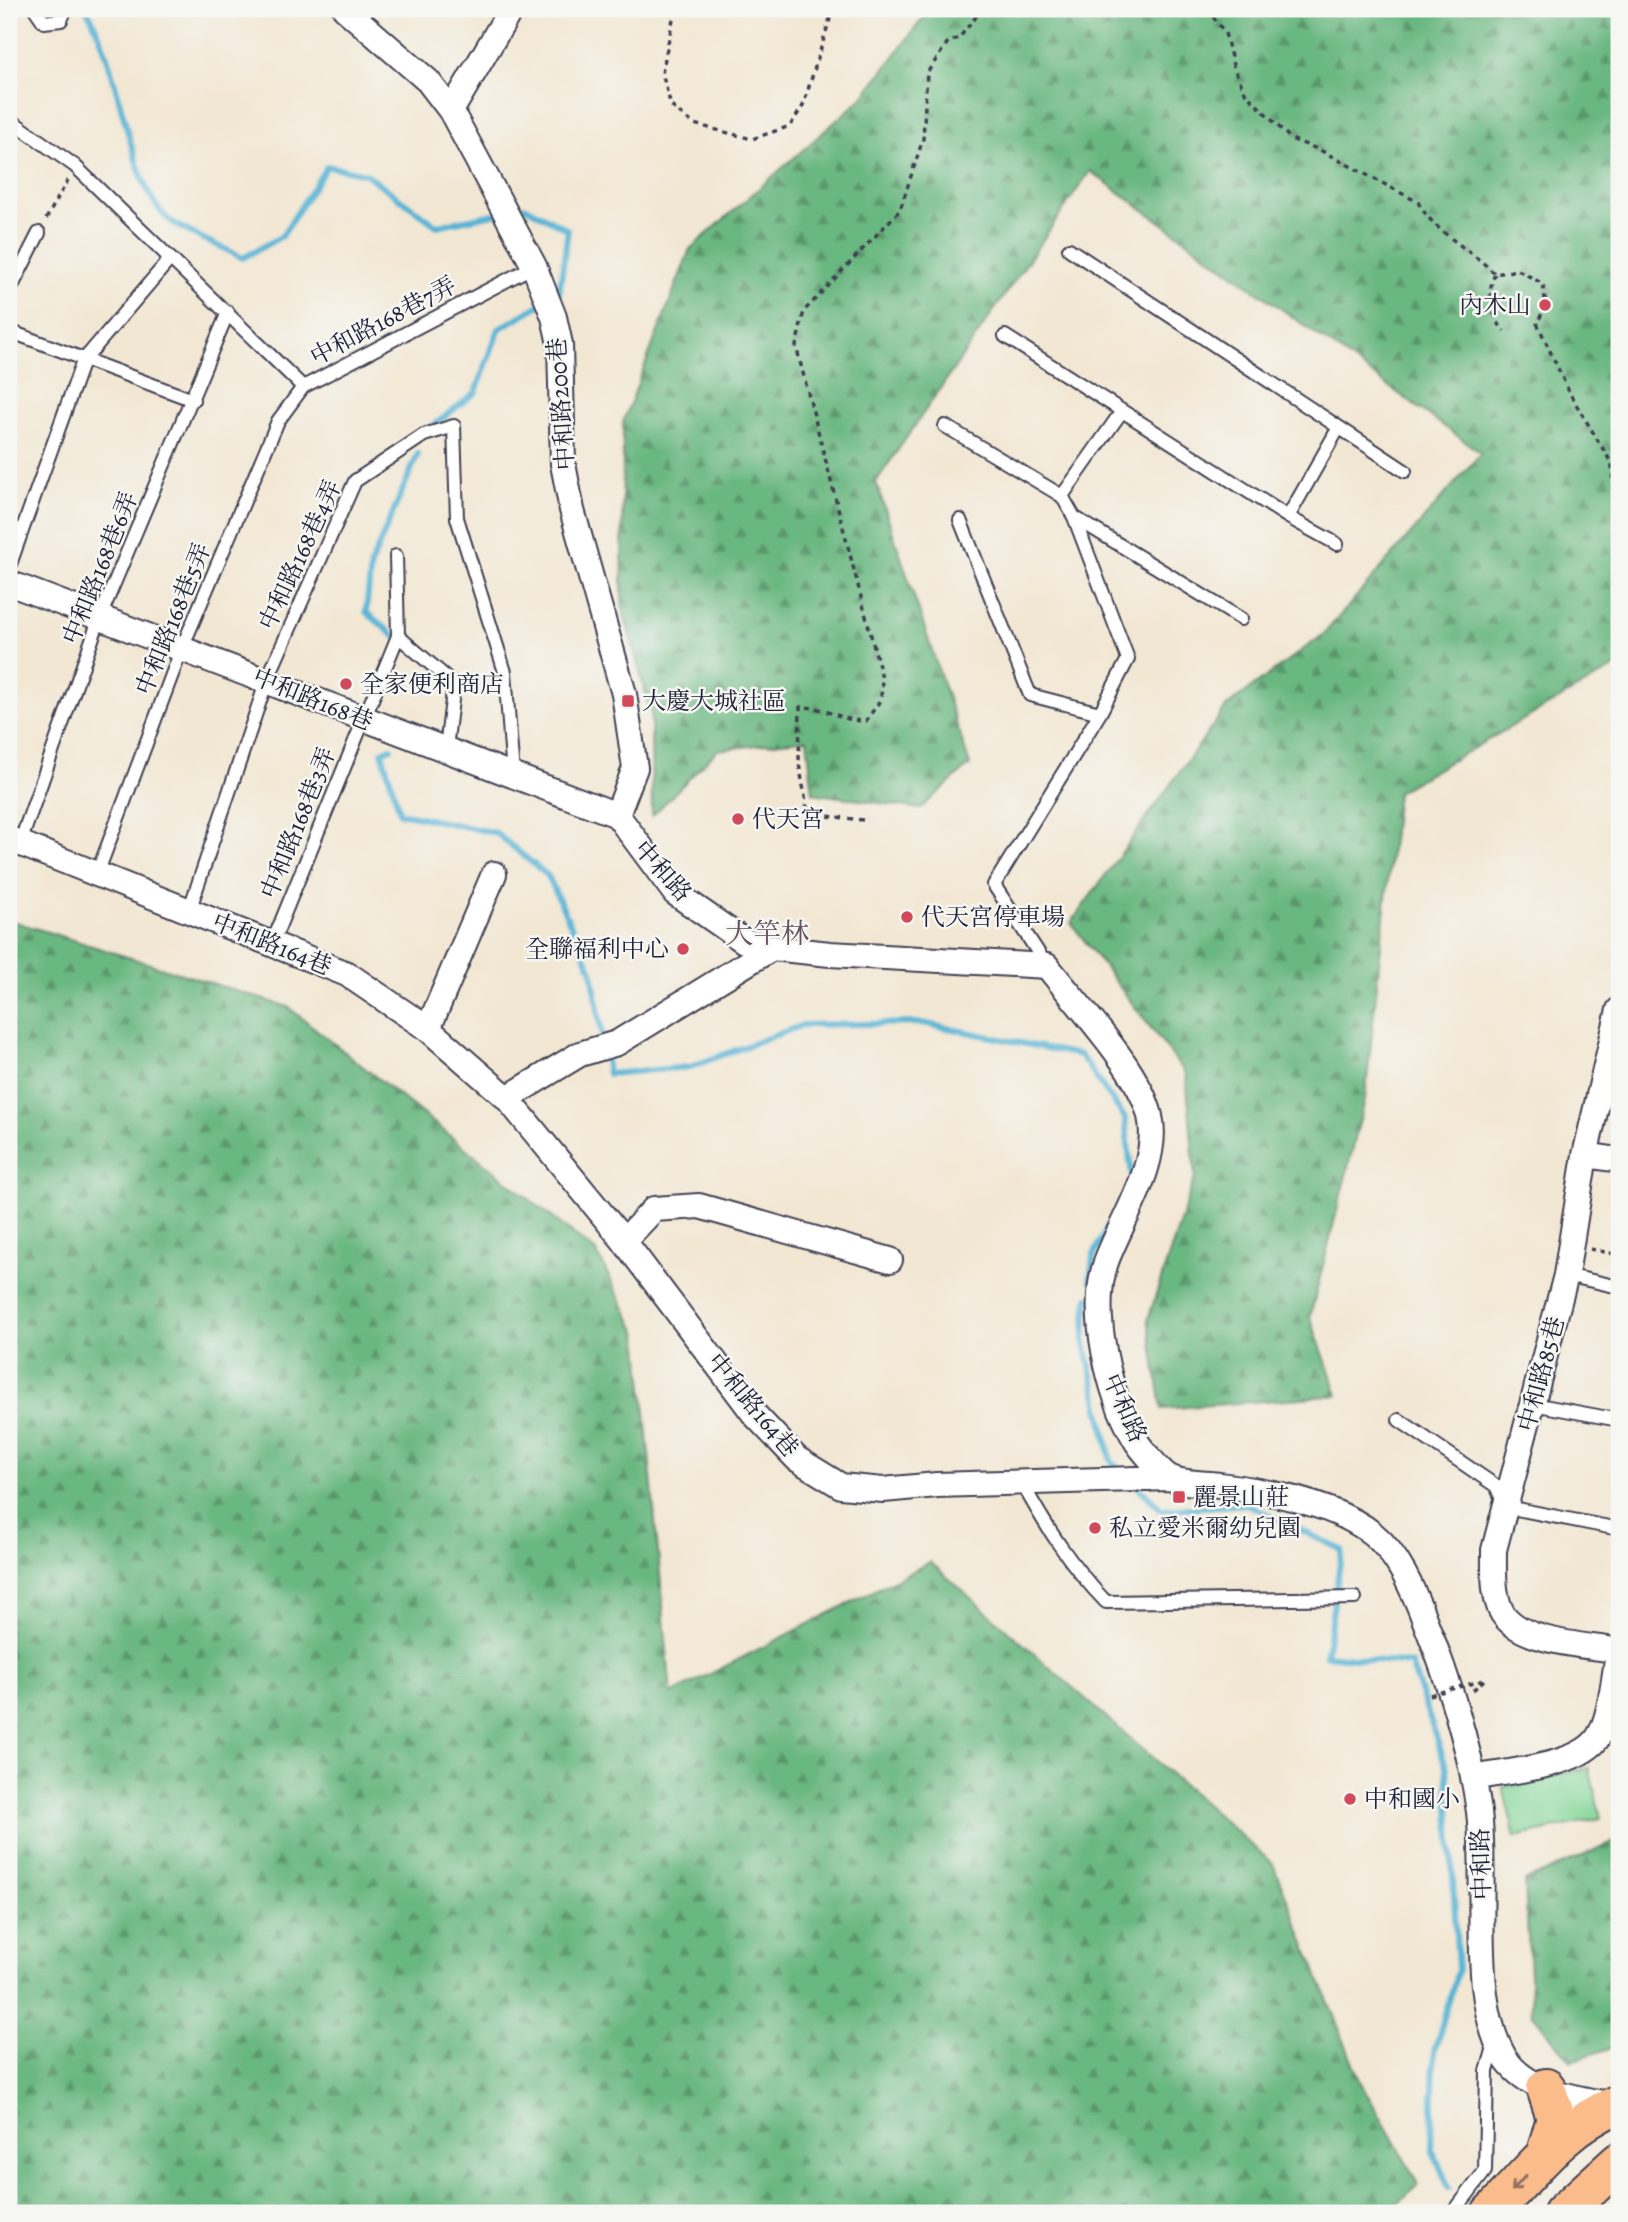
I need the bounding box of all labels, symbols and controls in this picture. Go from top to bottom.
street label: 中和路168巷7弄 [304,269,462,373]
place label: 內木山 [1459,289,1531,321]
marker: 內木山 [1537,297,1553,313]
street label: 中和路200巷 [540,337,582,471]
street label: 中和路168巷4弄 [251,475,349,635]
street label: 中和路168巷6弄 [55,487,145,649]
street label: 中和路168巷5弄 [128,538,218,700]
street label: 中和路168巷 [248,660,378,738]
place label: 全家便利商店 [360,668,504,700]
marker: 全家便利商店 [338,676,354,692]
place label: 大慶大城社區 [642,685,786,717]
marker: 大慶大城社區 [620,693,636,709]
street label: 中和路168巷3弄 [253,742,343,904]
place label: 代天宮 [752,803,824,835]
marker: 代天宮 [730,811,746,827]
street label: 中和路 [627,834,699,908]
place label: 代天宮停車場 [921,901,1065,933]
street label: 中和路164巷 [208,906,336,982]
marker: 代天宮停車場 [899,909,915,925]
district label: 大竿林 [725,915,809,953]
place label: 全聯福利中心 [525,933,669,965]
marker: 全聯福利中心 [675,941,691,957]
street label: 中和路85巷 [1510,1313,1572,1435]
street label: 中和路164巷 [700,1346,806,1464]
street label: 中和路 [1096,1369,1154,1447]
place label: 麗景山莊 [1193,1481,1289,1513]
marker: 麗景山莊 [1171,1489,1187,1505]
place label: 私立愛米爾幼兒園 [1109,1512,1301,1544]
marker: 私立愛米爾幼兒園 [1087,1520,1103,1536]
place label: 中和國小 [1364,1783,1460,1815]
marker: 中和國小 [1342,1791,1358,1807]
street label: 中和路 [1464,1827,1498,1901]
one-way arrow [1511,2174,1527,2192]

